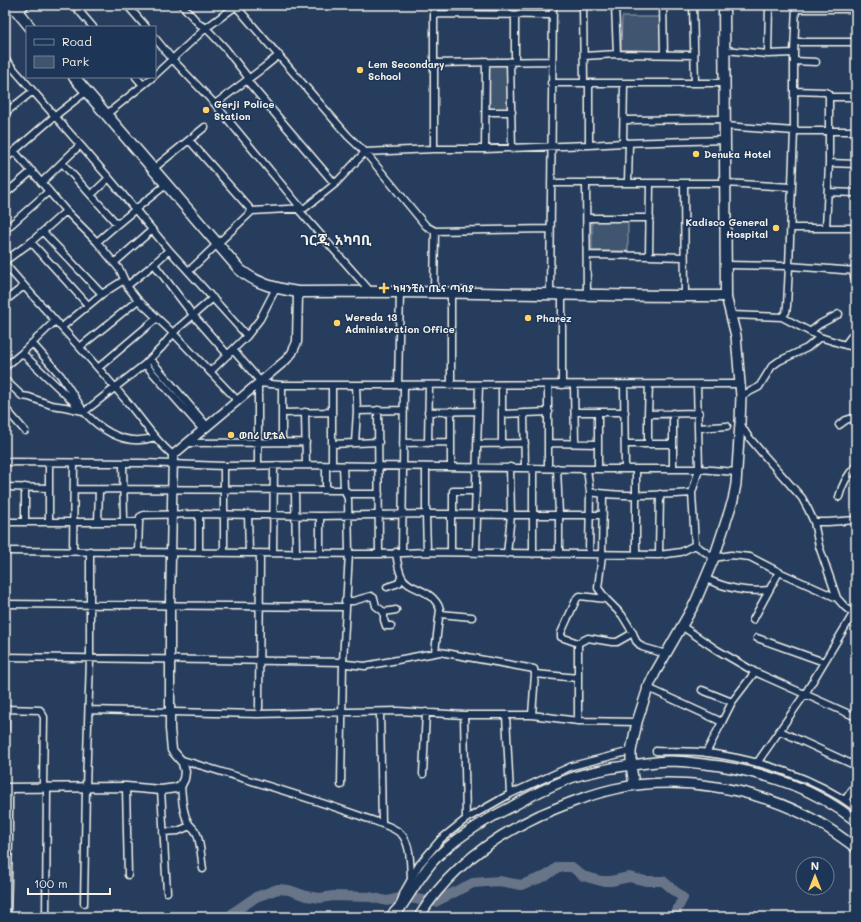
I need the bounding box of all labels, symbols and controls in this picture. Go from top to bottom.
legend [26,26,156,78]
text: Road [62,33,92,49]
text: Park [62,53,89,69]
place label: Lem Secondary School [368,57,445,83]
marker: Lem Secondary School [355,65,365,75]
place label: Gerji Police Station [214,97,275,123]
marker: Gerji Police Station [201,105,211,115]
place label: Denuka Hotel [704,147,771,161]
marker: Denuka Hotel [691,149,701,159]
place label: Kadisco General Hospital [685,215,768,241]
marker: Kadisco General Hospital [771,223,781,233]
district label: ገርጂ አካባቢ [300,230,372,249]
place label: ካዛንቺስ ጤና ጣብያ [393,281,474,295]
marker: ካዛንቺስ ጤና ጣብያ [378,282,390,294]
place label: Wereda 13 Administration Office [345,310,455,336]
place label: Pharez [536,311,572,325]
marker: Pharez [523,313,533,323]
marker: Wereda 13 Administration Office [332,318,342,328]
place label: ወበሪ ሆቴል [239,428,286,442]
marker: ወበሪ ሆቴል [226,430,236,440]
north arrow [795,856,835,896]
text: N [811,858,819,873]
scale bar [28,870,110,896]
text: 100 m [34,875,68,891]

